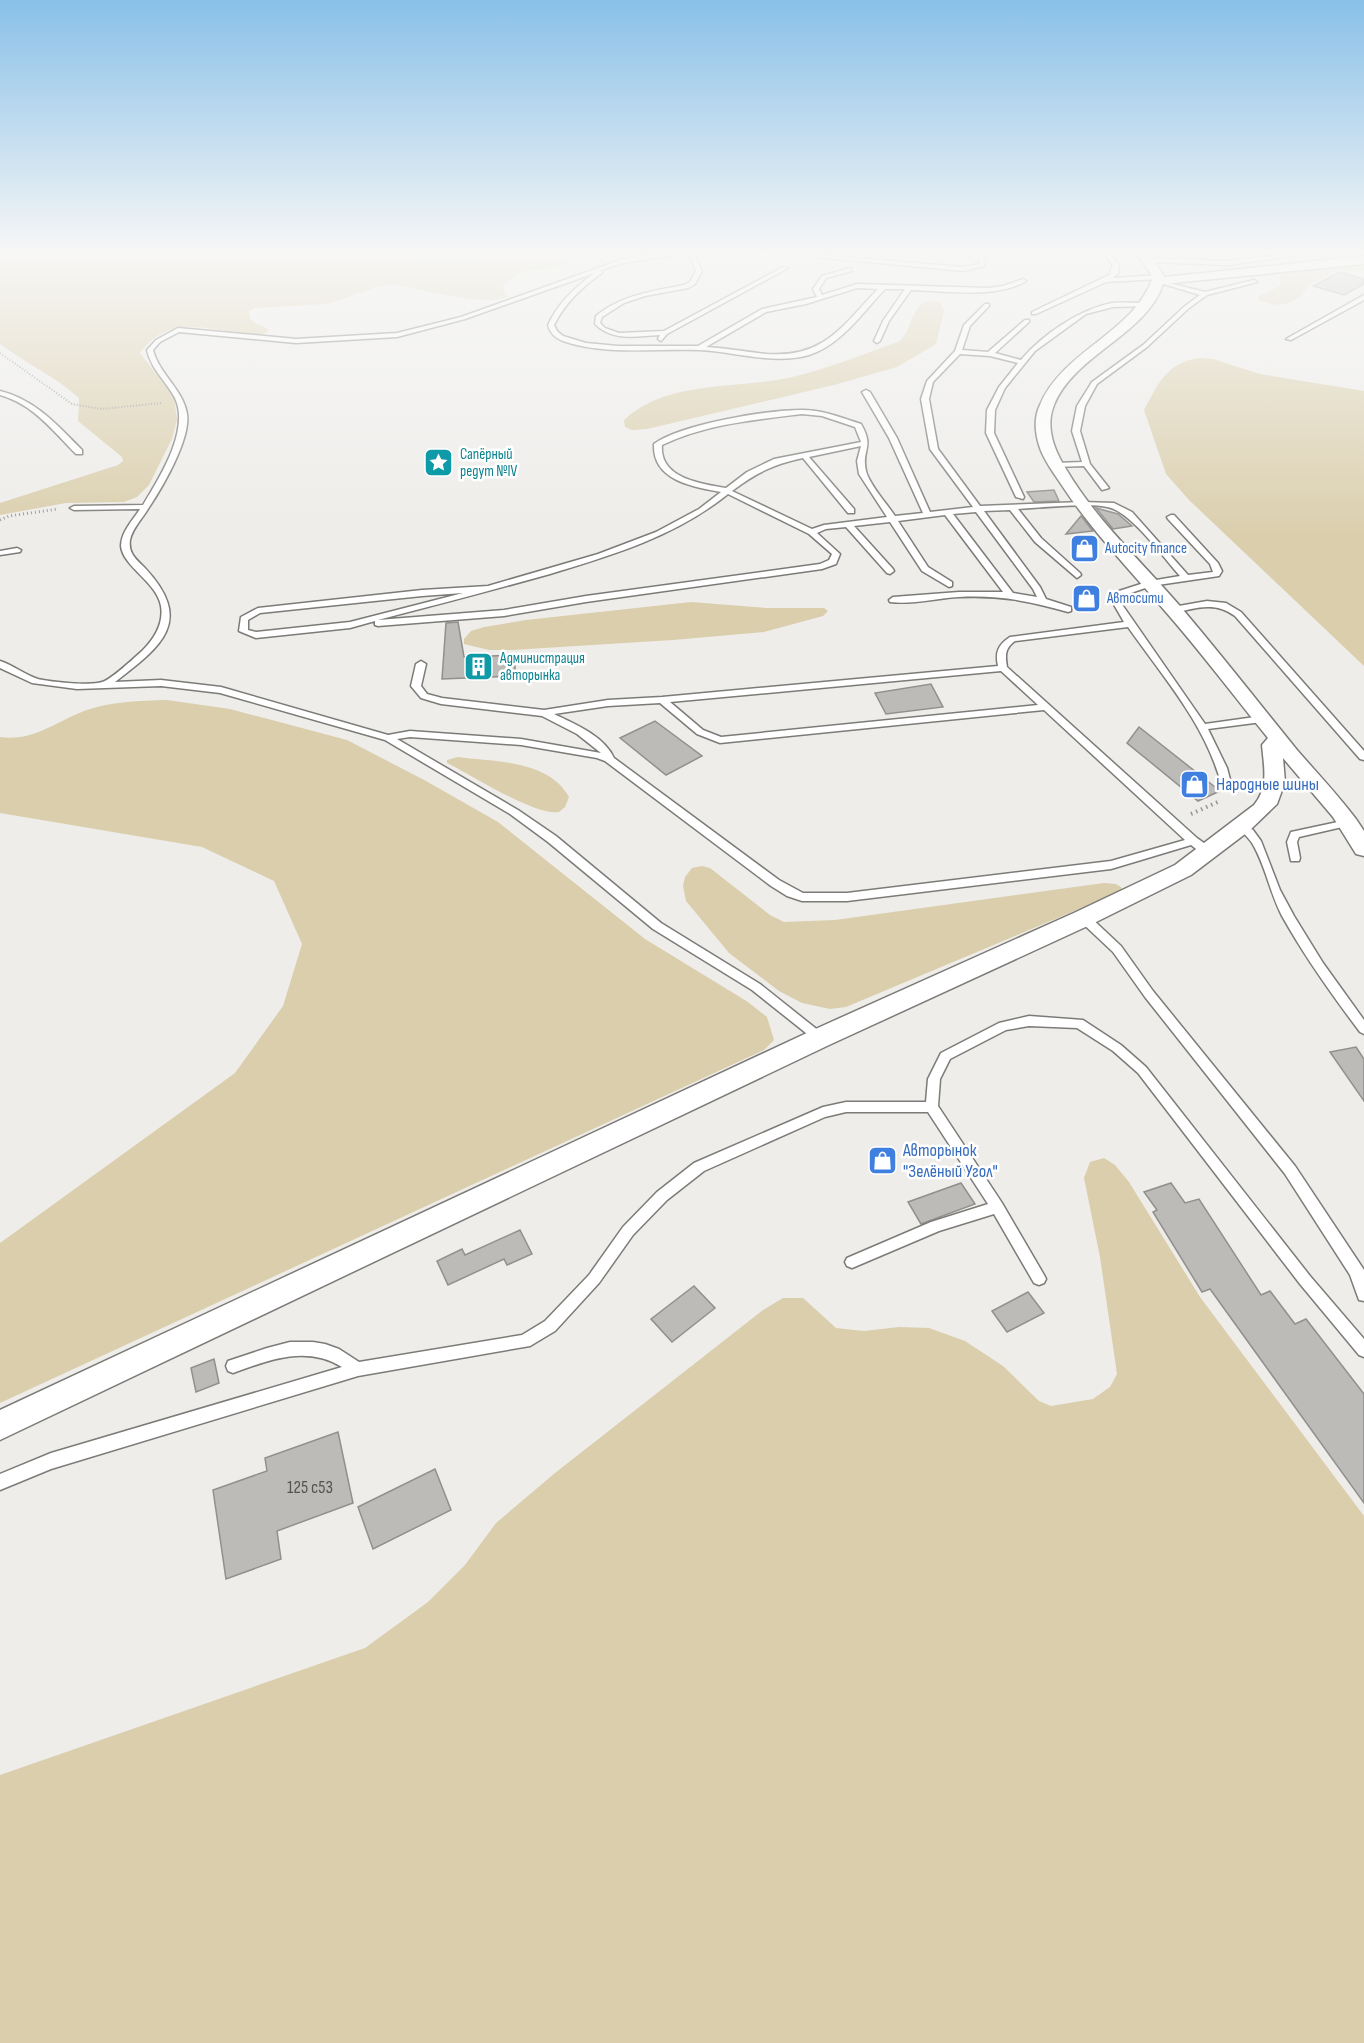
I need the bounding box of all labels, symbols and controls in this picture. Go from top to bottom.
place label: Сапёрный редут №IV [460,445,518,481]
place icon: Сапёрный редут №IV [423,447,455,479]
shop icon: Autocity finance [1068,532,1100,564]
place label: Autocity finance [1104,539,1187,558]
shop icon: Автосити [1070,582,1102,614]
place label: Автосити [1106,589,1164,608]
place label: Администрация авторынка [499,649,585,685]
building icon: Администрация авторынка [463,651,495,683]
shop icon: Народные шины [1179,768,1211,800]
place label: Народные шины [1216,774,1319,795]
place label: Авторынок "Зелёный Угол" [902,1140,998,1182]
shop icon: Авторынок "Зелёный Угол" [866,1144,898,1176]
house number: 125 с53 [287,1477,333,1498]

